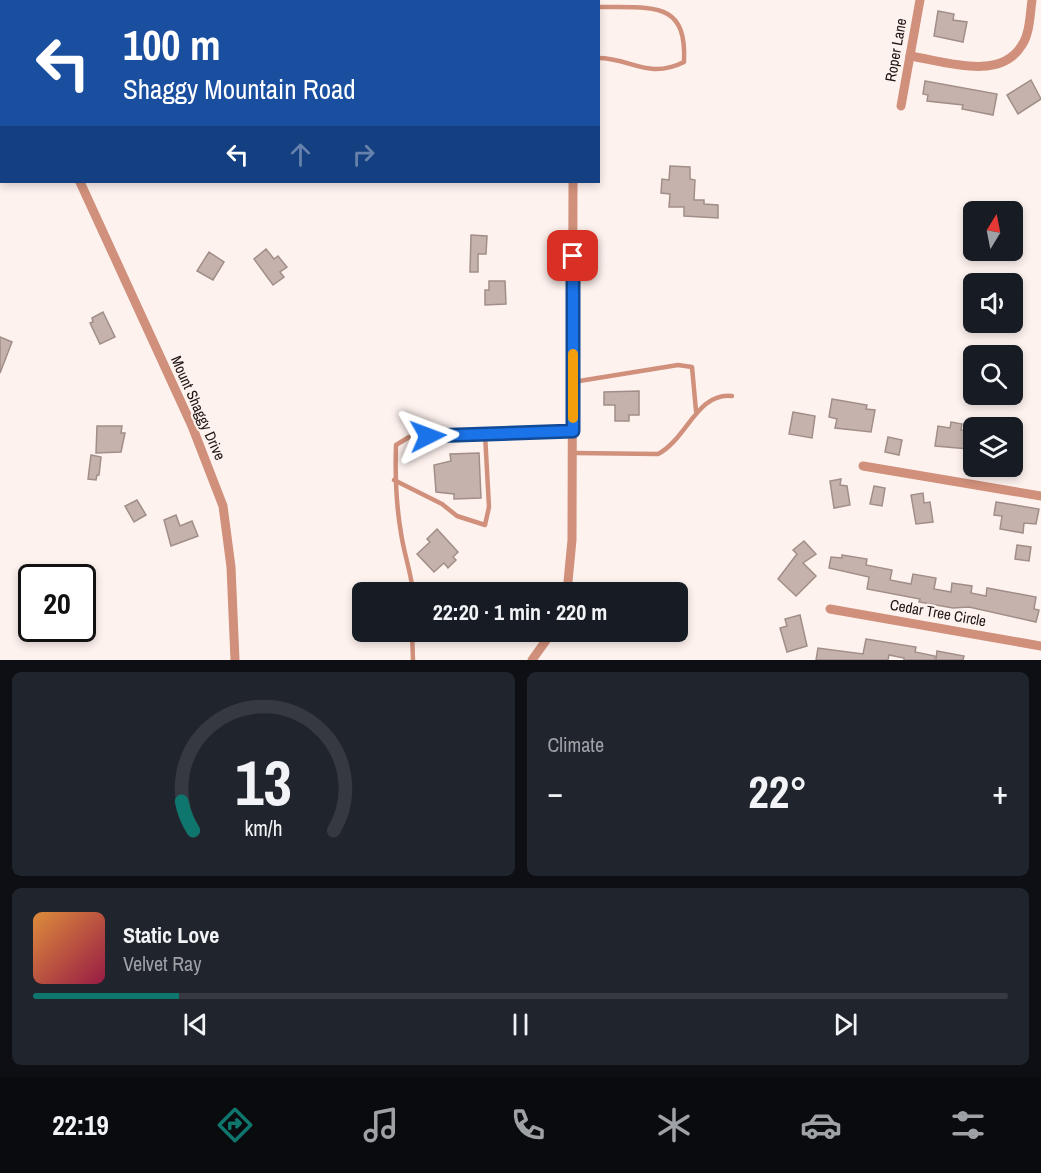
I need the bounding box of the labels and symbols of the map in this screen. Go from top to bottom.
street label: Roper Lane [880,16,911,83]
north arrow [963,201,1023,261]
pin [547,230,598,281]
street label: Mount Shaggy Drive [166,352,231,463]
position arrow [396,404,460,468]
speed limit sign: 20 [18,564,96,642]
street label: Cedar Tree Circle [888,594,988,631]

